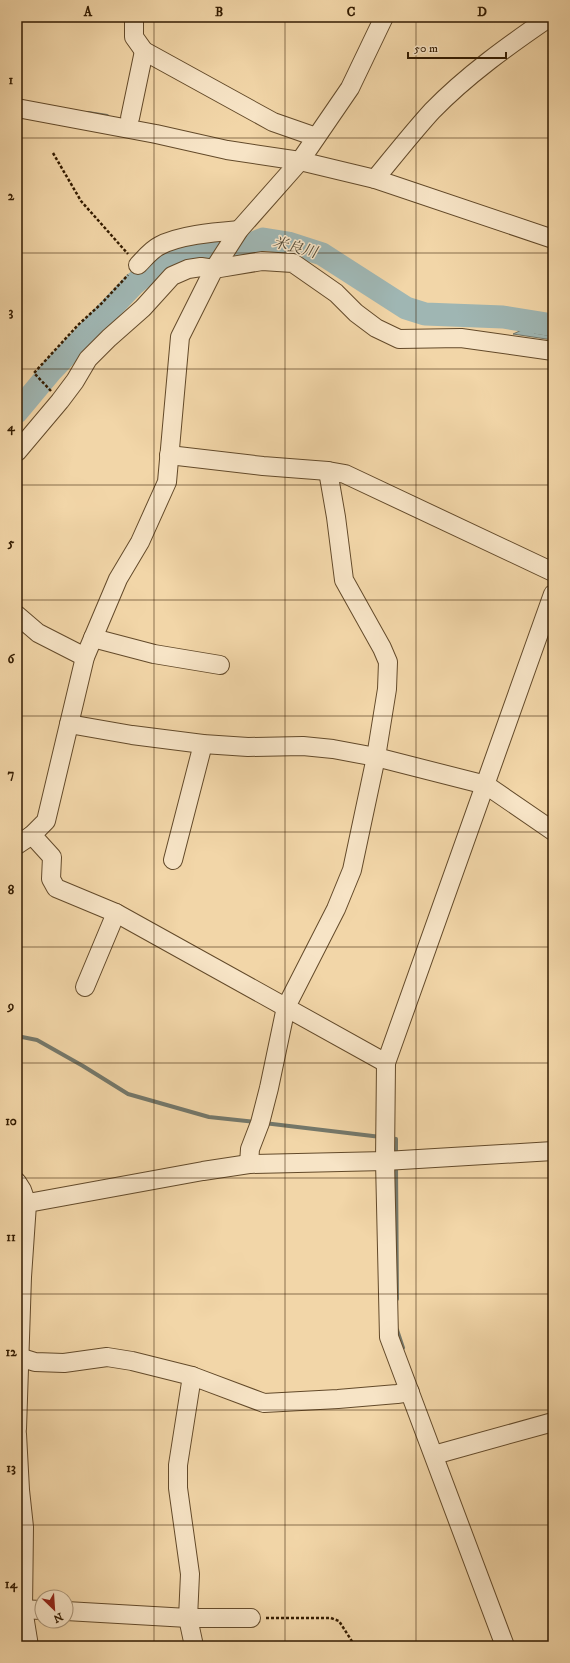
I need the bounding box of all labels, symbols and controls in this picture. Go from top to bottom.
text: A [83,4,93,20]
text: B [215,4,223,20]
text: C [347,4,356,20]
text: D [477,4,487,20]
scale bar [408,34,506,60]
text: 50 m [414,41,438,56]
text: 1 [9,72,14,88]
text: 2 [8,188,15,204]
water label: 米良川 [271,232,321,263]
text: 3 [9,304,14,320]
text: 4 [6,419,15,436]
text: 5 [7,535,15,551]
text: 6 [8,651,16,667]
text: 7 [8,766,15,782]
text: 8 [8,882,15,898]
text: 9 [7,998,14,1014]
text: 10 [5,1113,17,1129]
text: 11 [6,1229,16,1245]
text: 12 [5,1344,17,1360]
text: 13 [6,1460,16,1476]
text: 14 [5,1576,18,1593]
north arrow [34,1589,74,1629]
text: N [51,1609,65,1625]

